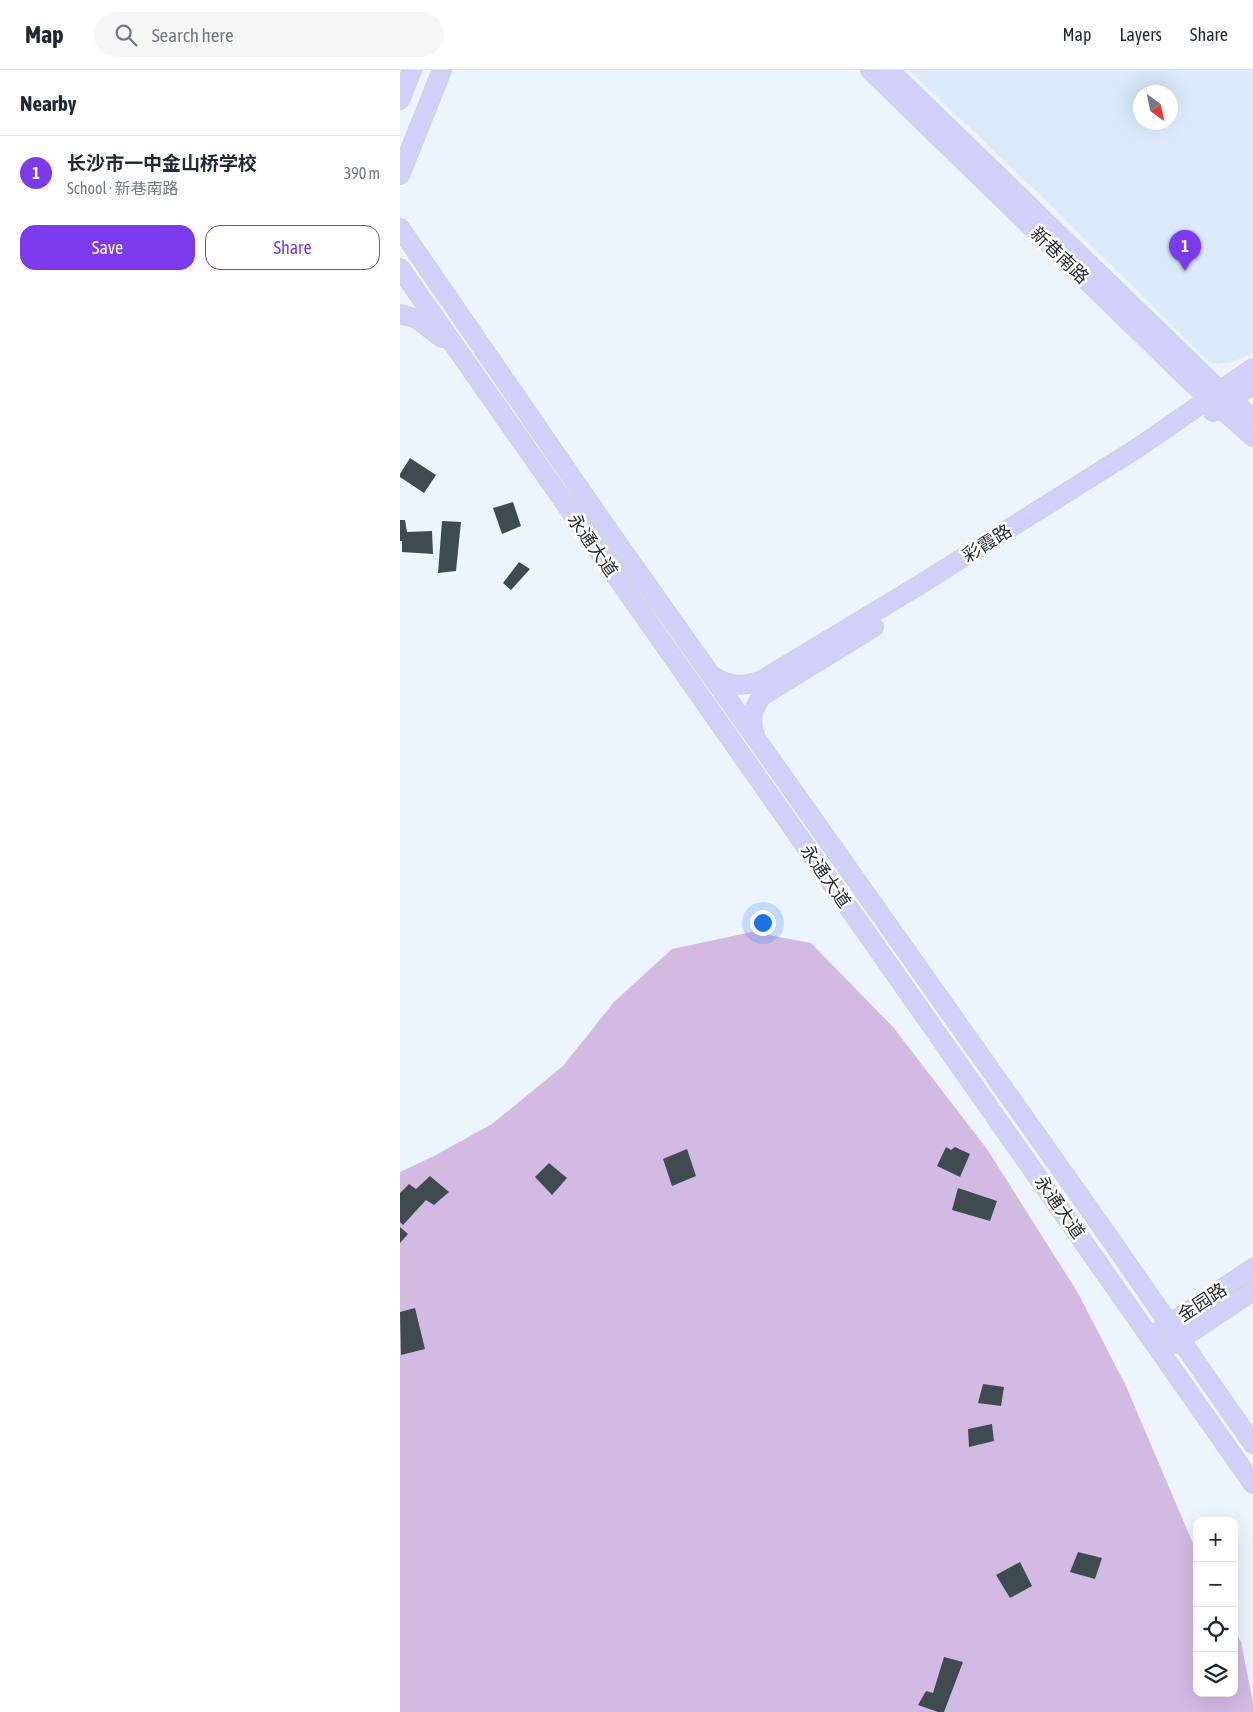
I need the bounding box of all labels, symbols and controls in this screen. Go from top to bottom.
search box [94,12,444,57]
text: Map [25,21,64,48]
icon: search [112,21,140,49]
text: Search here [152,24,234,46]
text: Map [1062,24,1091,45]
text: Layers [1119,24,1162,45]
text: Share [1190,24,1228,45]
north arrow [1133,85,1178,130]
text: Nearby [20,91,76,115]
text: 长沙市一中金山桥学校 [67,152,257,174]
text: 1 [32,164,40,182]
text: 390 m [344,164,380,182]
text: School · 新巷南路 [67,179,179,197]
street label: 新巷南路 [1027,222,1093,288]
button: Save [20,225,195,270]
button: Share [205,225,380,270]
pin: 1 [1169,230,1201,271]
street label: 永通大道 [564,509,622,581]
street label: 彩霞路 [959,520,1015,566]
street label: 永通大道 [797,840,855,912]
your location [750,910,776,936]
street label: 永通大道 [1031,1171,1089,1243]
street label: 金园路 [1174,1278,1230,1326]
map controls [1193,1517,1238,1697]
button: + [1193,1517,1238,1562]
button: − [1193,1562,1238,1607]
button: locate [1193,1607,1238,1652]
button: layers [1193,1652,1238,1697]

